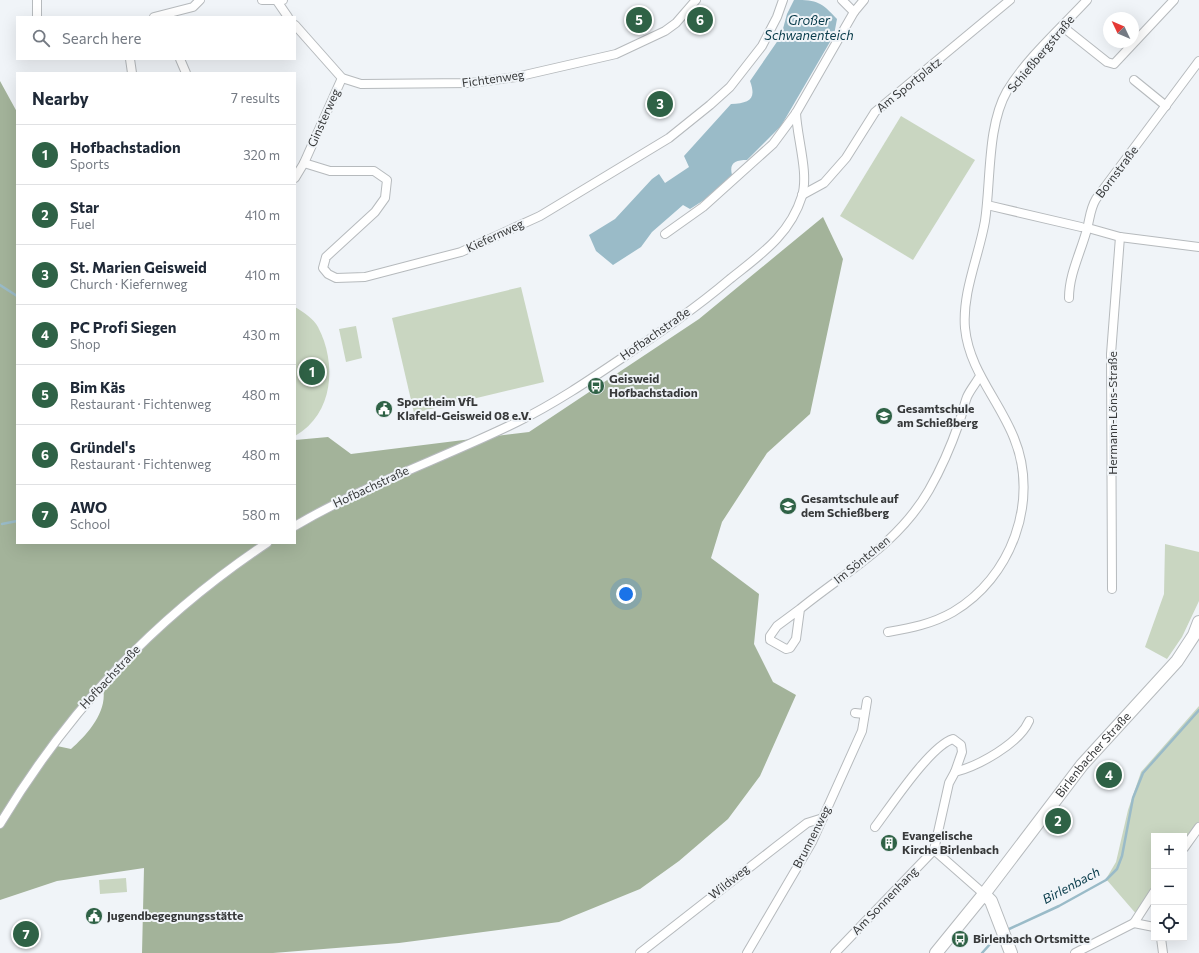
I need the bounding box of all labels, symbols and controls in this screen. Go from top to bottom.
pin: 5 [626,5,652,35]
pin: 6 [687,5,713,35]
water label: Großer Schwanenteich [764,12,854,43]
street label: Schießbergstraße [1004,12,1076,95]
north arrow [1103,12,1139,48]
search box [16,16,296,60]
icon: search [30,27,52,49]
text: Search here [62,29,141,47]
street label: Am Sportplatz [873,54,944,115]
street label: Fichtenweg [461,67,525,89]
street label: Ginsterweg [304,86,342,149]
text: Nearby [32,88,89,109]
pin: 3 [647,89,673,119]
text: 7 results [231,90,280,106]
text: Hofbachstadion [70,138,181,156]
street label: Bornstraße [1092,143,1140,200]
text: 1 [42,147,48,163]
text: 320 m [243,147,280,163]
text: Sports [70,156,110,172]
text: Star [70,198,99,216]
text: 2 [41,207,49,223]
text: 410 m [245,207,280,223]
street label: Kiefernweg [464,215,526,255]
text: Fuel [70,216,95,232]
text: St. Marien Geisweid [70,258,207,276]
text: 3 [41,267,49,283]
text: 410 m [245,267,280,283]
text: Church · Kiefernweg [70,276,188,292]
street label: Hofbachstraße [617,304,692,362]
text: PC Profi Siegen [70,318,176,336]
text: 4 [41,327,49,343]
text: 430 m [242,327,280,343]
text: Shop [70,336,101,352]
street label: Hermann-Löns-Straße [1105,351,1119,475]
pin: 1 [299,357,325,387]
place label: Geisweid Hofbachstadion [609,371,698,399]
bus stop icon: Geisweid Hofbachstadion [586,376,606,396]
text: Bim Käs [70,378,125,396]
text: 5 [41,387,49,403]
text: 480 m [242,387,280,403]
place label: Sportheim VfL Klafeld-Geisweid 08 e.V. [397,394,531,422]
text: Restaurant · Fichtenweg [70,396,211,412]
public building icon: Sportheim VfL Klafeld-Geisweid 08 e.V. [374,399,394,419]
place label: Gesamtschule am Schießberg [897,401,978,429]
school or university icon: Gesamtschule am Schießberg [874,406,894,426]
text: Gründel's [70,438,136,456]
text: 6 [41,447,49,463]
text: 480 m [242,447,280,463]
text: Restaurant · Fichtenweg [70,456,211,472]
street label: Hofbachstraße [331,462,411,510]
place label: Gesamtschule auf dem Schießberg [801,491,899,519]
school or university icon: Gesamtschule auf dem Schießberg [778,496,798,516]
text: AWO [70,498,107,516]
text: 7 [41,507,49,523]
text: 580 m [242,507,280,523]
text: School [70,516,110,532]
street label: Im Söntchen [831,532,892,586]
your location [616,584,636,604]
street label: Hofbachstraße [76,642,142,711]
street label: Birlenbacher Straße [1052,709,1133,800]
pin: 4 [1096,760,1122,790]
street label: Brunnenweg [789,803,833,870]
pin: 2 [1045,806,1071,836]
place label: Evangelische Kirche Birlenbach [902,828,999,856]
building icon: Evangelische Kirche Birlenbach [879,833,899,853]
map controls [1151,833,1187,941]
button: + [1151,833,1187,869]
street label: Wildweg [705,861,752,902]
street label: Am Sonnenhang [848,863,920,937]
water label: Birlenbach [1039,863,1103,907]
button: − [1151,869,1187,905]
button: locate [1151,905,1187,941]
public building icon: Jugendbegegnungsstätte [84,906,104,926]
place label: Jugendbegegnungsstätte [107,908,243,923]
pin: 7 [13,919,39,949]
bus stop icon: Birlenbach Ortsmitte [950,929,970,949]
place label: Birlenbach Ortsmitte [973,931,1090,945]

